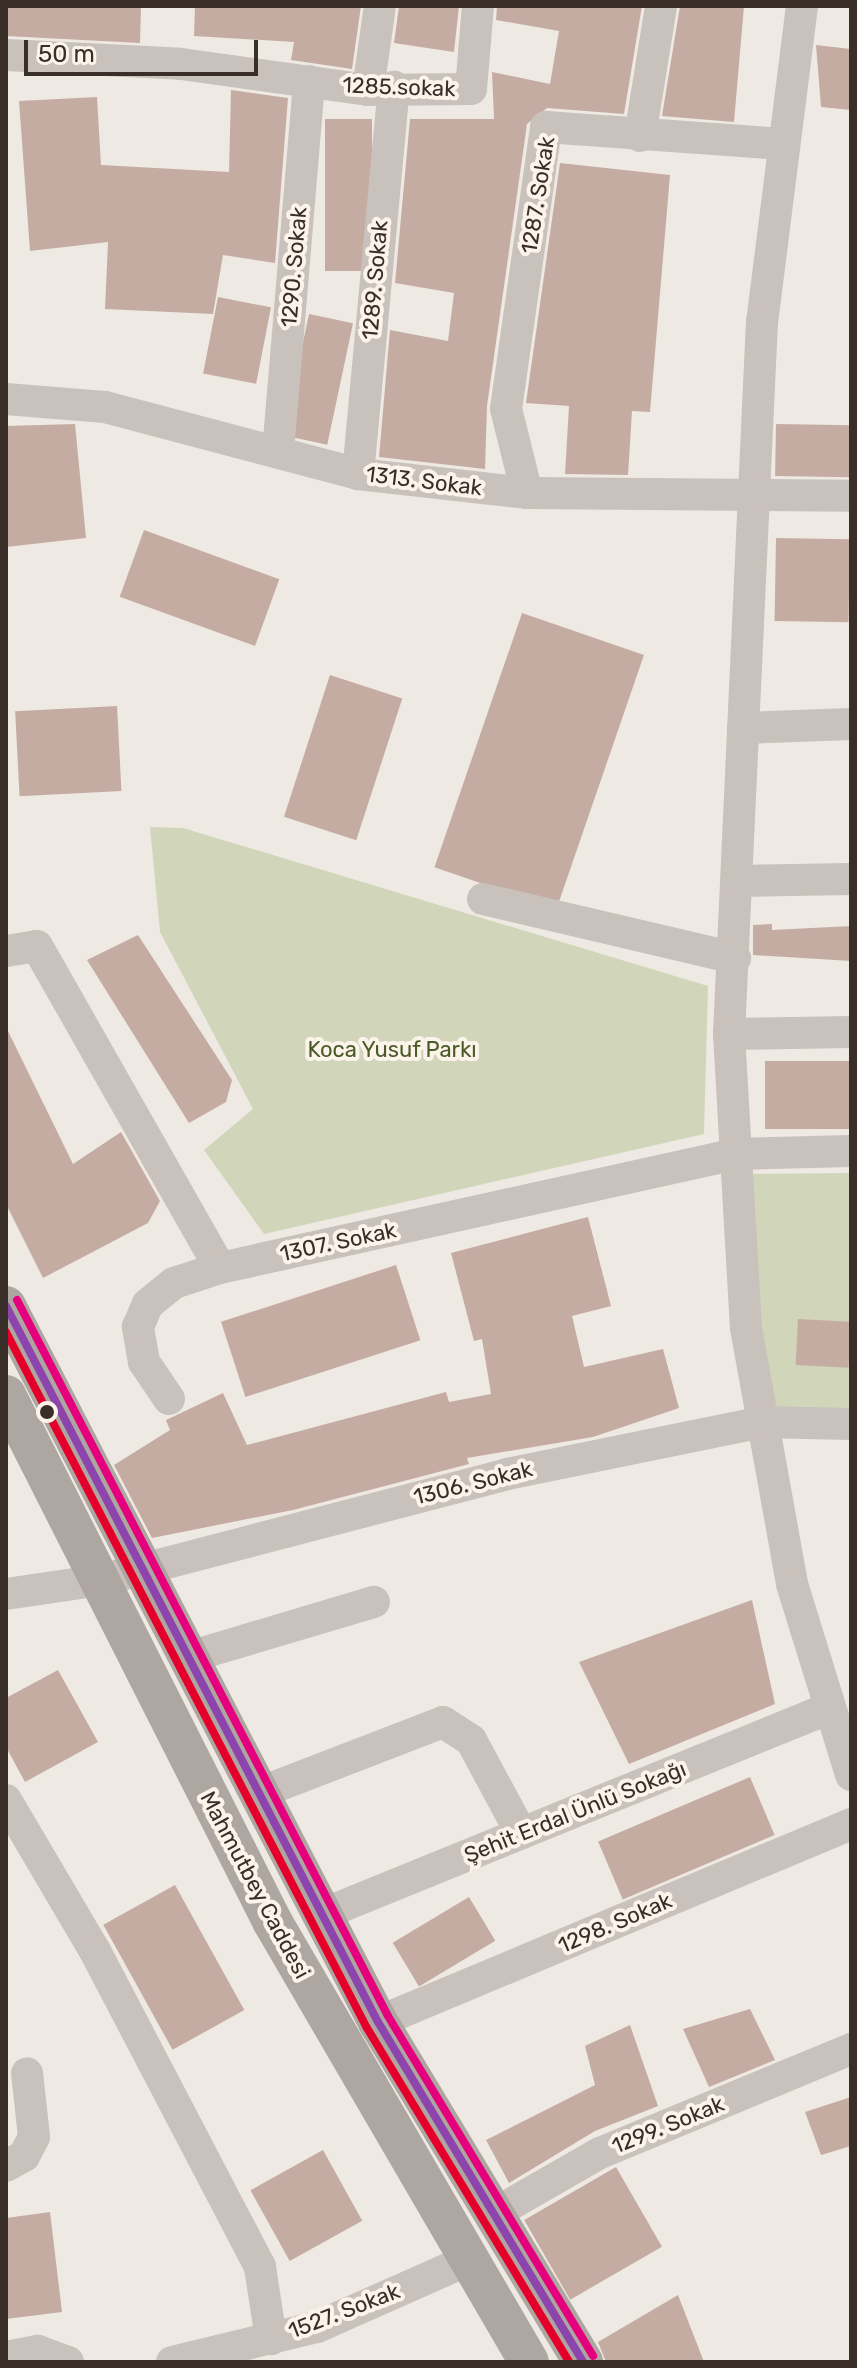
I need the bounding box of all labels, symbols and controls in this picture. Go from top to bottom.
scale bar [28,24,262,74]
text: 50 m [38,40,95,68]
street label: 1285.sokak [342,72,456,102]
street label: 1287. Sokak [516,135,560,255]
street label: 1290. Sokak [276,206,312,328]
street label: 1289. Sokak [357,219,393,341]
street label: 1313. Sokak [364,461,484,501]
park label: Koca Yusuf Parkı [307,1037,477,1063]
street label: 1307. Sokak [277,1217,399,1267]
unlabelled marker [39,1404,55,1420]
street label: 1306. Sokak [411,1455,535,1511]
street label: Şehit Erdal Ünlü Sokağı [460,1755,690,1869]
street label: Mahmutbey Caddesi [194,1787,316,1983]
street label: 1298. Sokak [554,1887,676,1959]
street label: 1299. Sokak [608,2090,728,2160]
street label: 1527. Sokak [285,2278,403,2344]

